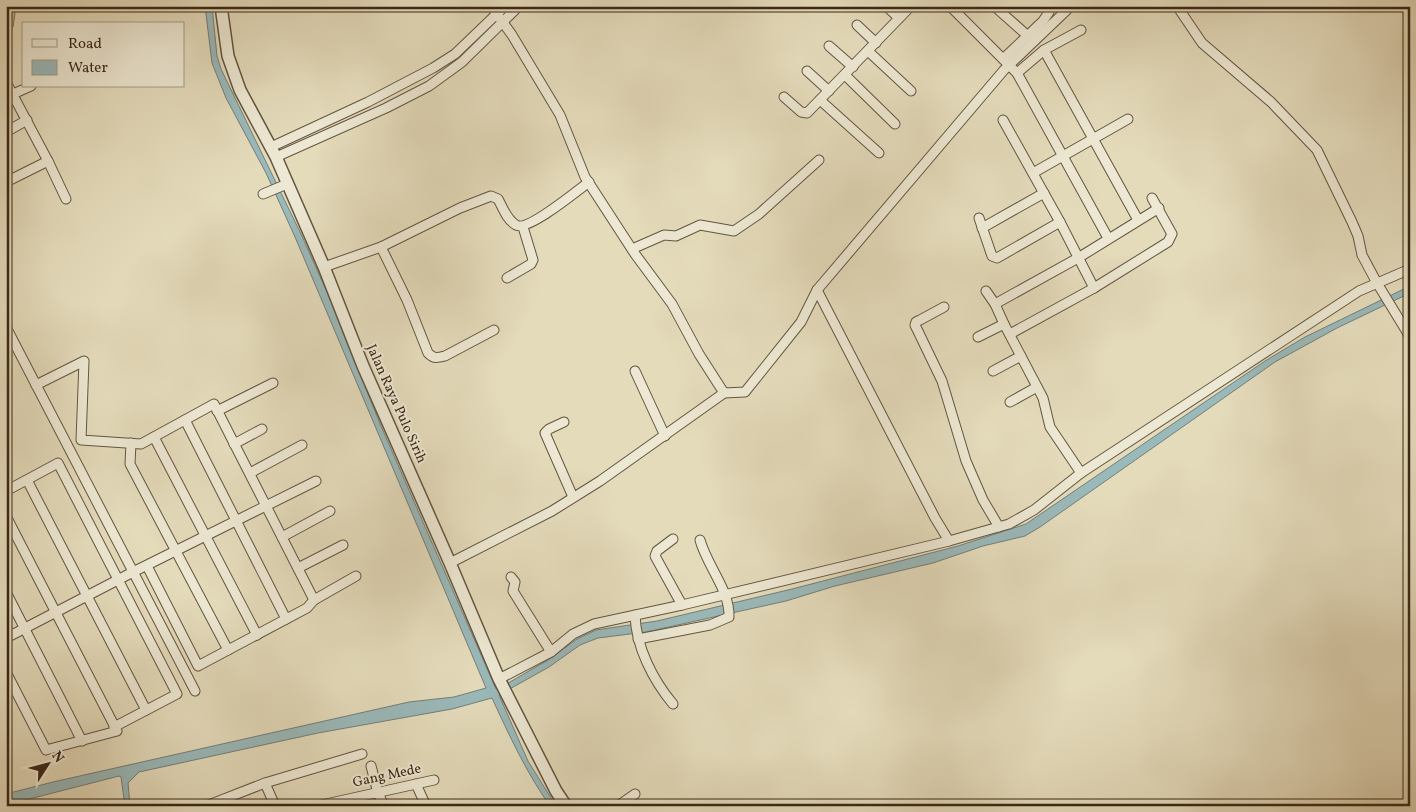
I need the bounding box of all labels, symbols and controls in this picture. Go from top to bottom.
legend [22,22,185,88]
text: Road [68,34,102,55]
text: Water [68,58,108,79]
street label: Jalan Raya Pulo Sirih [361,342,431,466]
north arrow [22,740,72,790]
text: N [47,748,68,767]
street label: Gang Mede [351,759,423,793]

